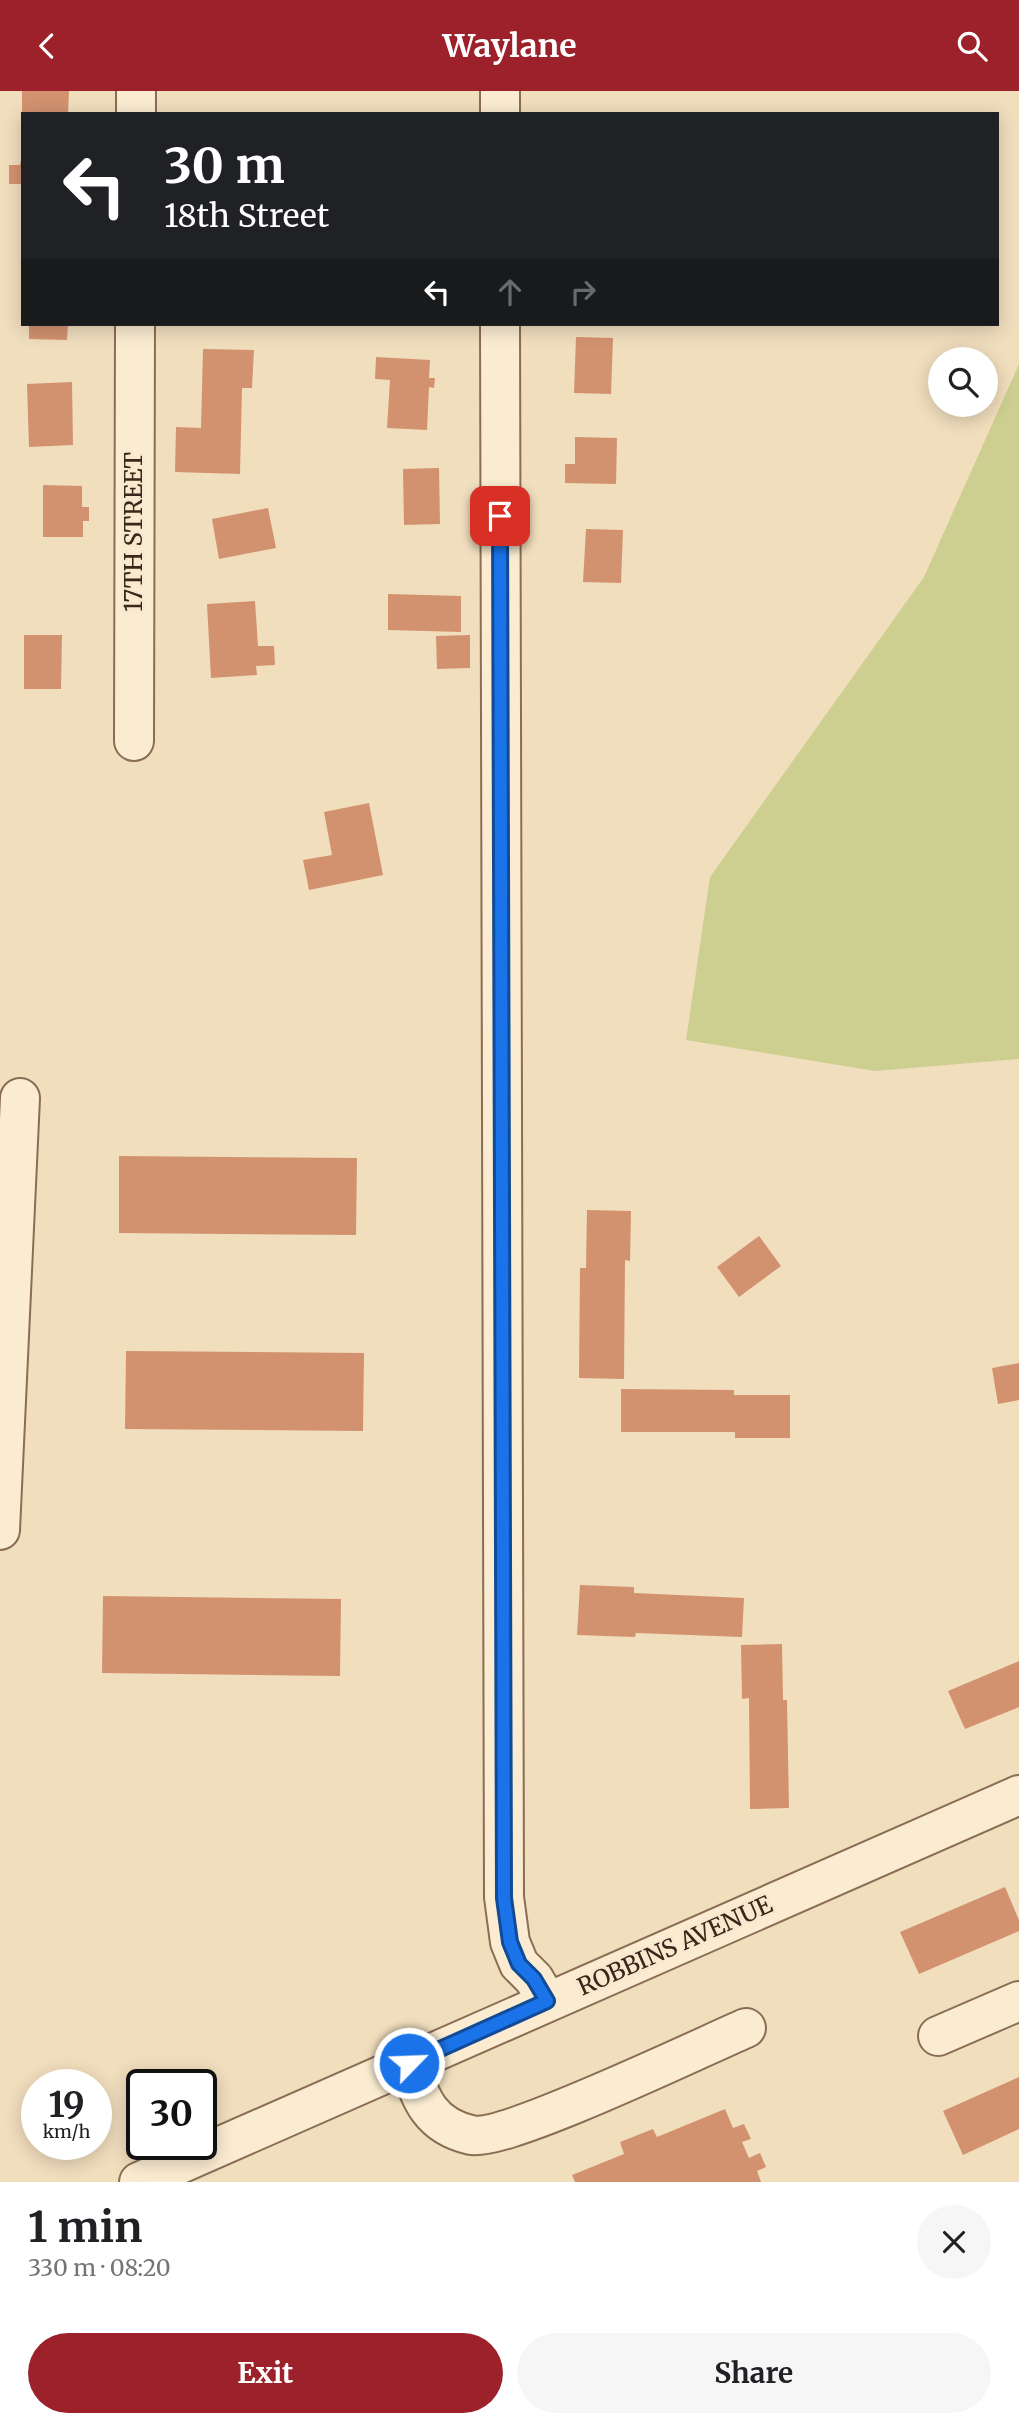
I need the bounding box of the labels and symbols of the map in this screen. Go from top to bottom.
street label: 17TH STREET [118,452,149,612]
pin [470,486,530,546]
street label: ROBBINS AVENUE [572,1888,778,2002]
position arrow [372,2026,446,2100]
speed limit sign: 30 [126,2069,217,2160]

